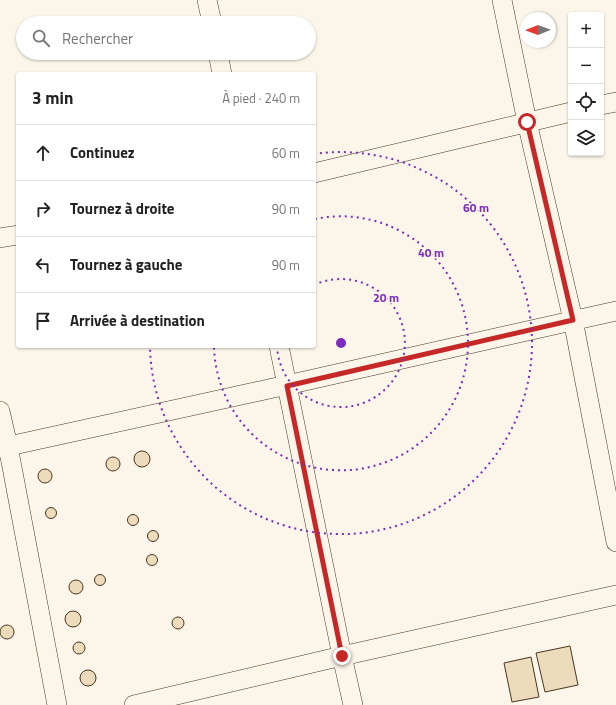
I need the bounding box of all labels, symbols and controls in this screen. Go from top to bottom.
north arrow [520,12,556,48]
map controls [568,12,604,156]
button: + [568,12,604,48]
search box [16,16,316,60]
icon: search [30,27,52,49]
text: Rechercher [62,27,133,50]
button: − [568,48,604,84]
button: locate [568,84,604,120]
text: 3 min [32,85,73,111]
text: À pied · 240 m [222,88,300,108]
route start [518,113,536,131]
button: layers [568,120,604,156]
text: Continuez [70,141,135,164]
icon: ahead [32,142,54,164]
text: 60 m [272,143,300,163]
text: Tournez à droite [70,197,175,220]
icon: right [32,198,54,220]
text: 60 m [463,198,489,217]
text: 90 m [272,199,300,219]
text: 40 m [418,243,444,262]
text: Tournez à gauche [70,253,182,276]
icon: left [32,254,54,276]
text: 90 m [272,255,300,275]
text: 20 m [373,288,399,307]
text: Arrivée à destination [70,309,205,332]
icon: arrive [32,310,54,332]
centre of rings [334,336,348,350]
route end [333,647,351,665]

